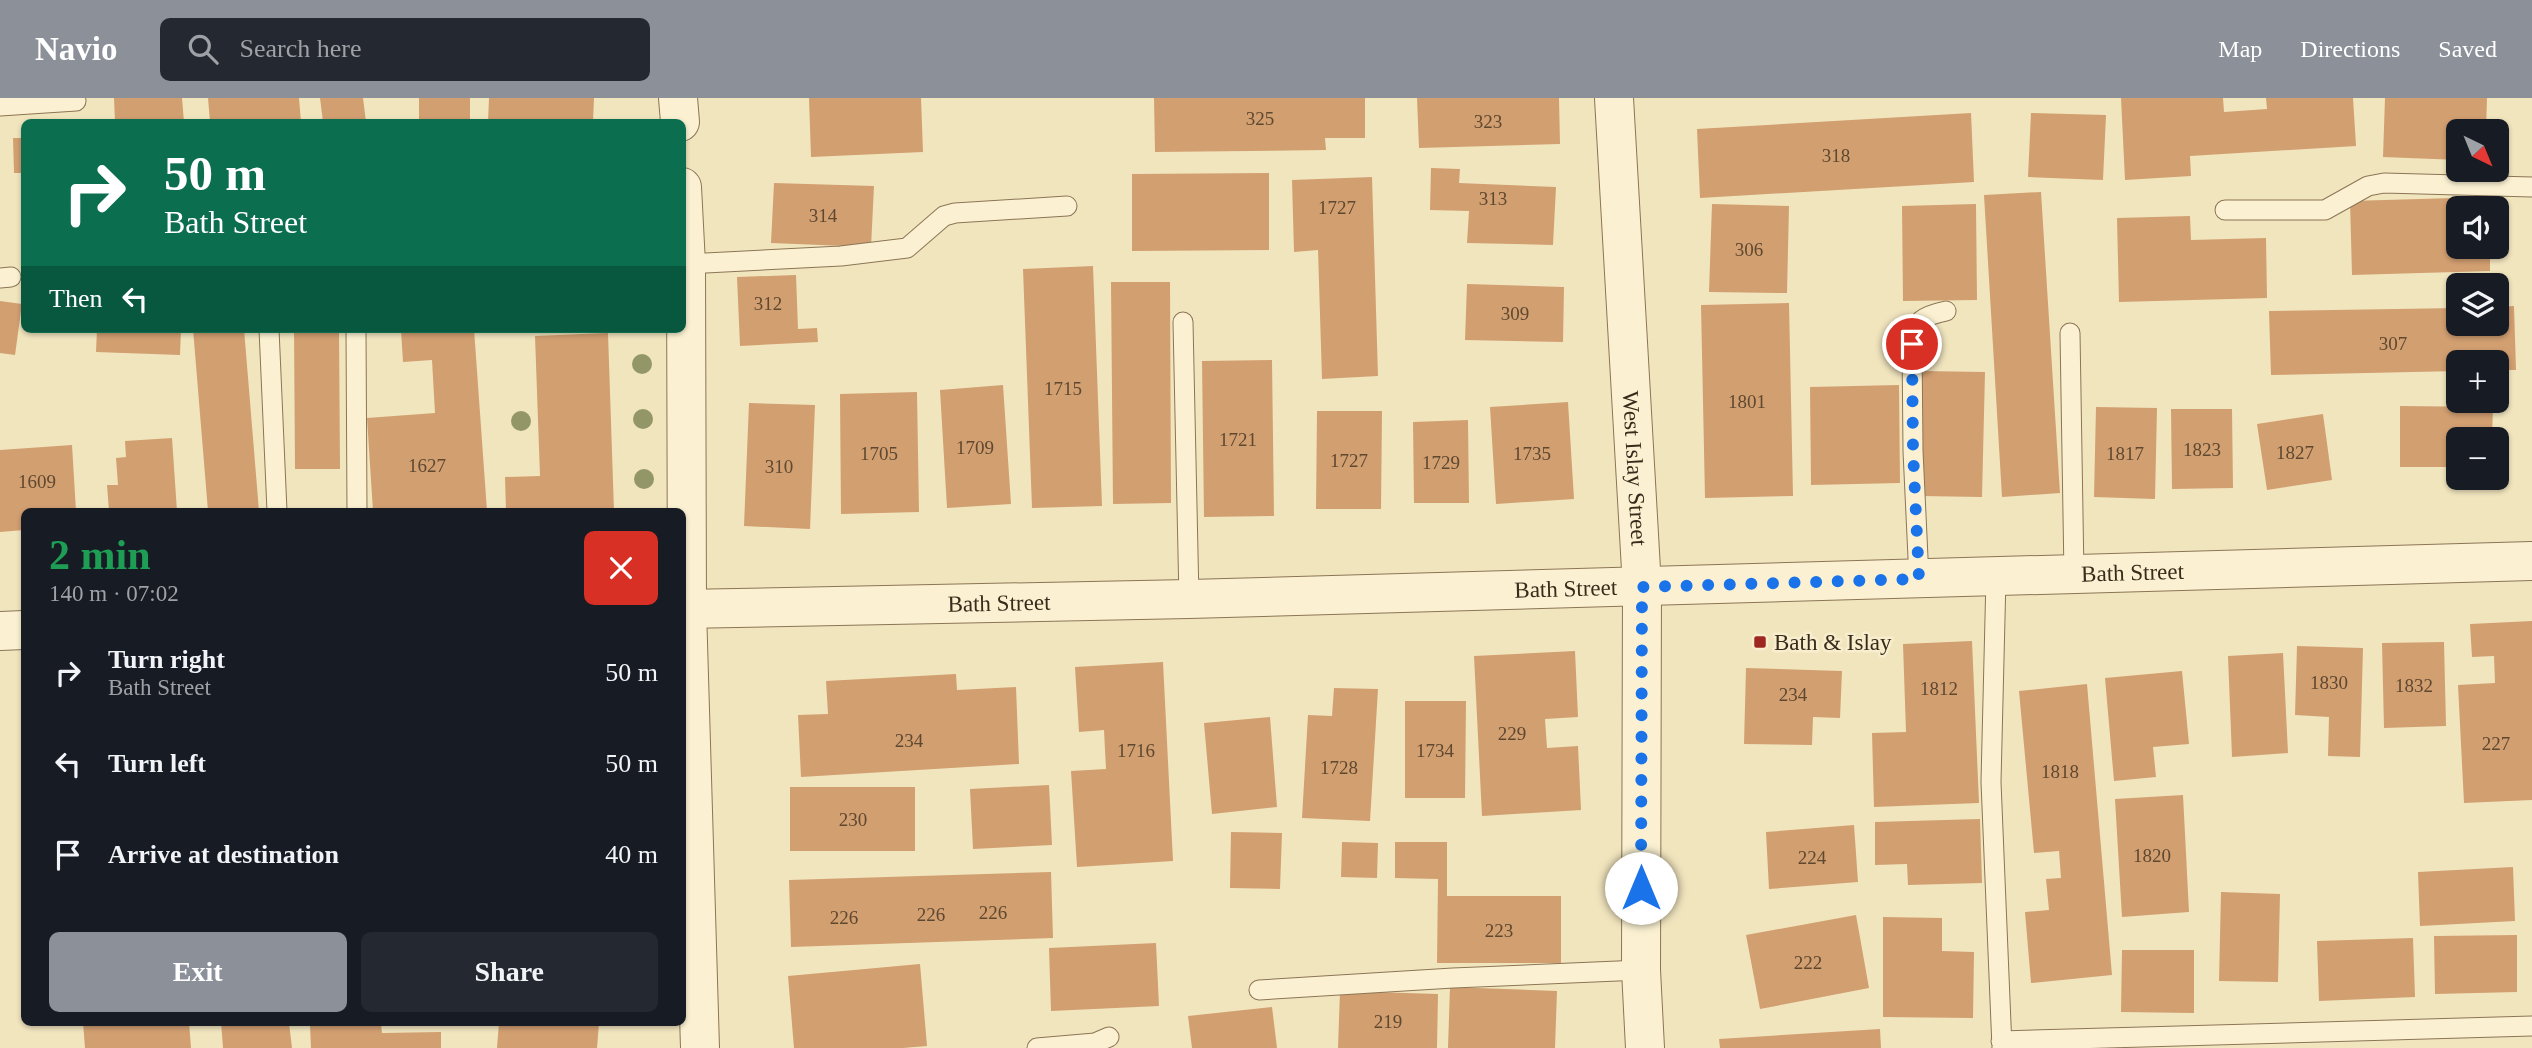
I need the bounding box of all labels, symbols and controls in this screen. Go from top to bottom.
search box [160,18,650,81]
icon: search [184,30,222,68]
text: Navio [35,31,118,67]
text: Search here [240,34,361,63]
text: Map [2218,36,2262,62]
text: Directions [2300,36,2400,62]
text: Saved [2438,36,2497,62]
house number: 325 [1246,108,1274,129]
house number: 323 [1474,111,1502,132]
north arrow [2446,119,2510,182]
map controls [2446,119,2509,490]
house number: 318 [1822,145,1850,166]
text: 50 m [164,146,266,201]
icon: right [49,147,140,238]
house number: 313 [1479,188,1507,209]
button: sound [2446,196,2509,259]
house number: 1727 [1318,197,1356,218]
text: Bath Street [164,204,307,240]
house number: 314 [809,205,838,226]
house number: 306 [1735,239,1763,260]
button: layers [2446,273,2509,336]
icon: left [116,280,154,318]
text: Then [49,284,102,313]
house number: 312 [754,293,782,314]
house number: 309 [1501,303,1529,324]
pin [1882,314,1942,374]
icon: arrive [1893,325,1931,363]
house number: 307 [2379,333,2407,354]
button: + [2446,350,2509,413]
house number: 1715 [1044,378,1082,399]
street label: West Islay Street [1618,390,1652,547]
house number: 1801 [1728,391,1766,412]
button: − [2446,427,2509,490]
house number: 1721 [1219,429,1257,450]
house number: 1709 [956,437,994,458]
house number: 1823 [2183,439,2221,460]
house number: 1827 [2276,442,2314,463]
house number: 1705 [860,443,898,464]
house number: 1735 [1513,443,1551,464]
house number: 1817 [2106,443,2144,464]
house number: 1727 [1330,450,1368,471]
house number: 1729 [1422,452,1460,473]
house number: 1627 [408,455,446,476]
house number: 310 [765,456,793,477]
house number: 1609 [18,471,56,492]
button: close [584,531,658,605]
text: 2 min [49,532,151,578]
street label: Bath Street [2081,559,2185,587]
street label: Bath Street [1514,575,1618,603]
text: 140 m · 07:02 [49,581,179,606]
street label: Bath Street [947,590,1051,617]
place label: Bath & Islay [1774,630,1892,655]
marker: Bath & Islay [1752,634,1768,650]
text: Turn right [108,645,225,674]
icon: right [49,654,87,692]
text: 50 m [605,658,658,687]
house number: 1830 [2310,672,2348,693]
text: Bath Street [108,675,211,700]
house number: 1832 [2395,675,2433,696]
house number: 1812 [1920,678,1958,699]
house number: 234 [1779,684,1808,705]
house number: 229 [1498,723,1526,744]
house number: 234 [895,730,924,751]
house number: 227 [2482,733,2510,754]
house number: 1716 [1117,740,1155,761]
house number: 1734 [1416,740,1455,761]
icon: left [49,745,87,783]
text: Turn left [108,749,206,778]
text: 50 m [605,749,658,778]
house number: 1728 [1320,757,1358,778]
house number: 1818 [2041,761,2079,782]
house number: 230 [839,809,867,830]
icon: arrive [49,836,87,874]
text: Arrive at destination [108,840,339,869]
text: 40 m [605,840,658,869]
house number: 1820 [2133,845,2171,866]
house number: 224 [1798,847,1827,868]
position arrow [1604,851,1678,925]
house number: 226 [979,902,1007,923]
house number: 226 [917,904,945,925]
house number: 226 [830,907,858,928]
house number: 223 [1485,920,1513,941]
button: Exit [49,932,347,1012]
button: Share [361,932,658,1012]
house number: 222 [1794,952,1822,973]
house number: 219 [1374,1011,1402,1032]

